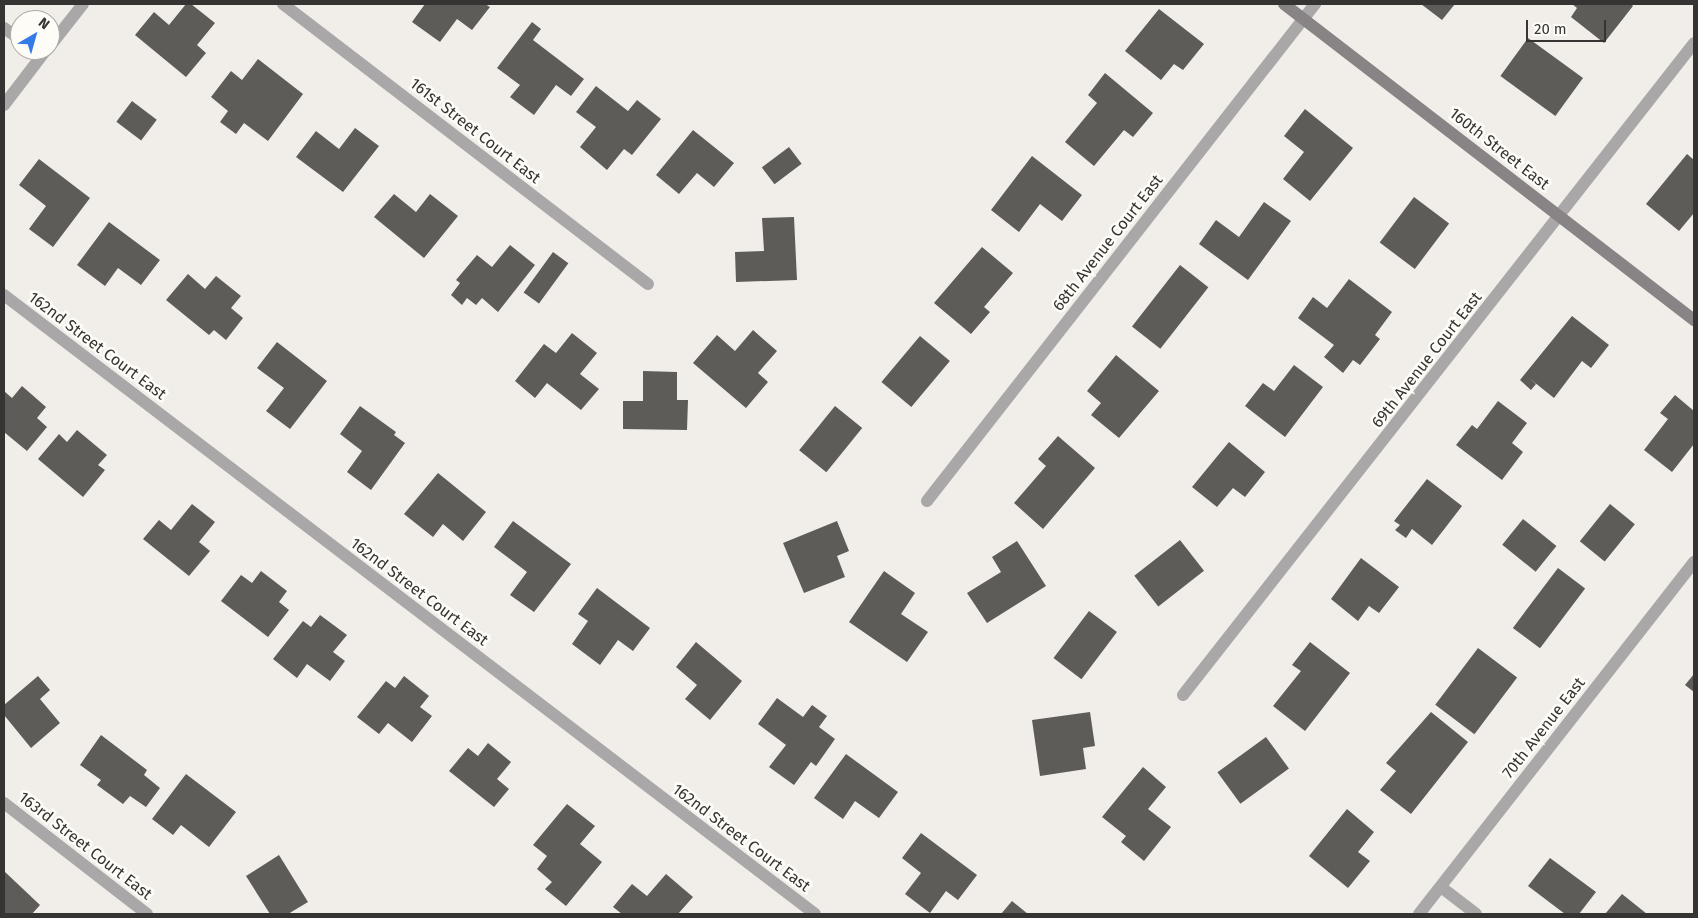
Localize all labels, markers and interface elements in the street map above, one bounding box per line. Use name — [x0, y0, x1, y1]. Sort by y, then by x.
north arrow — [10, 10, 60, 60]
scale bar — [1528, 10, 1608, 42]
text: N — [35, 14, 53, 33]
text: 20 m — [1534, 20, 1567, 38]
street label: 161st Street Court East — [406, 74, 544, 188]
street label: 160th Street East — [1445, 104, 1553, 194]
street label: 68th Avenue Court East — [1049, 171, 1167, 315]
street label: 162nd Street Court East — [24, 288, 170, 404]
street label: 69th Avenue Court East — [1368, 288, 1486, 432]
street label: 162nd Street Court East — [346, 534, 492, 650]
street label: 70th Avenue East — [1499, 674, 1589, 782]
street label: 162nd Street Court East — [668, 780, 814, 896]
street label: 163rd Street Court East — [14, 788, 156, 904]

